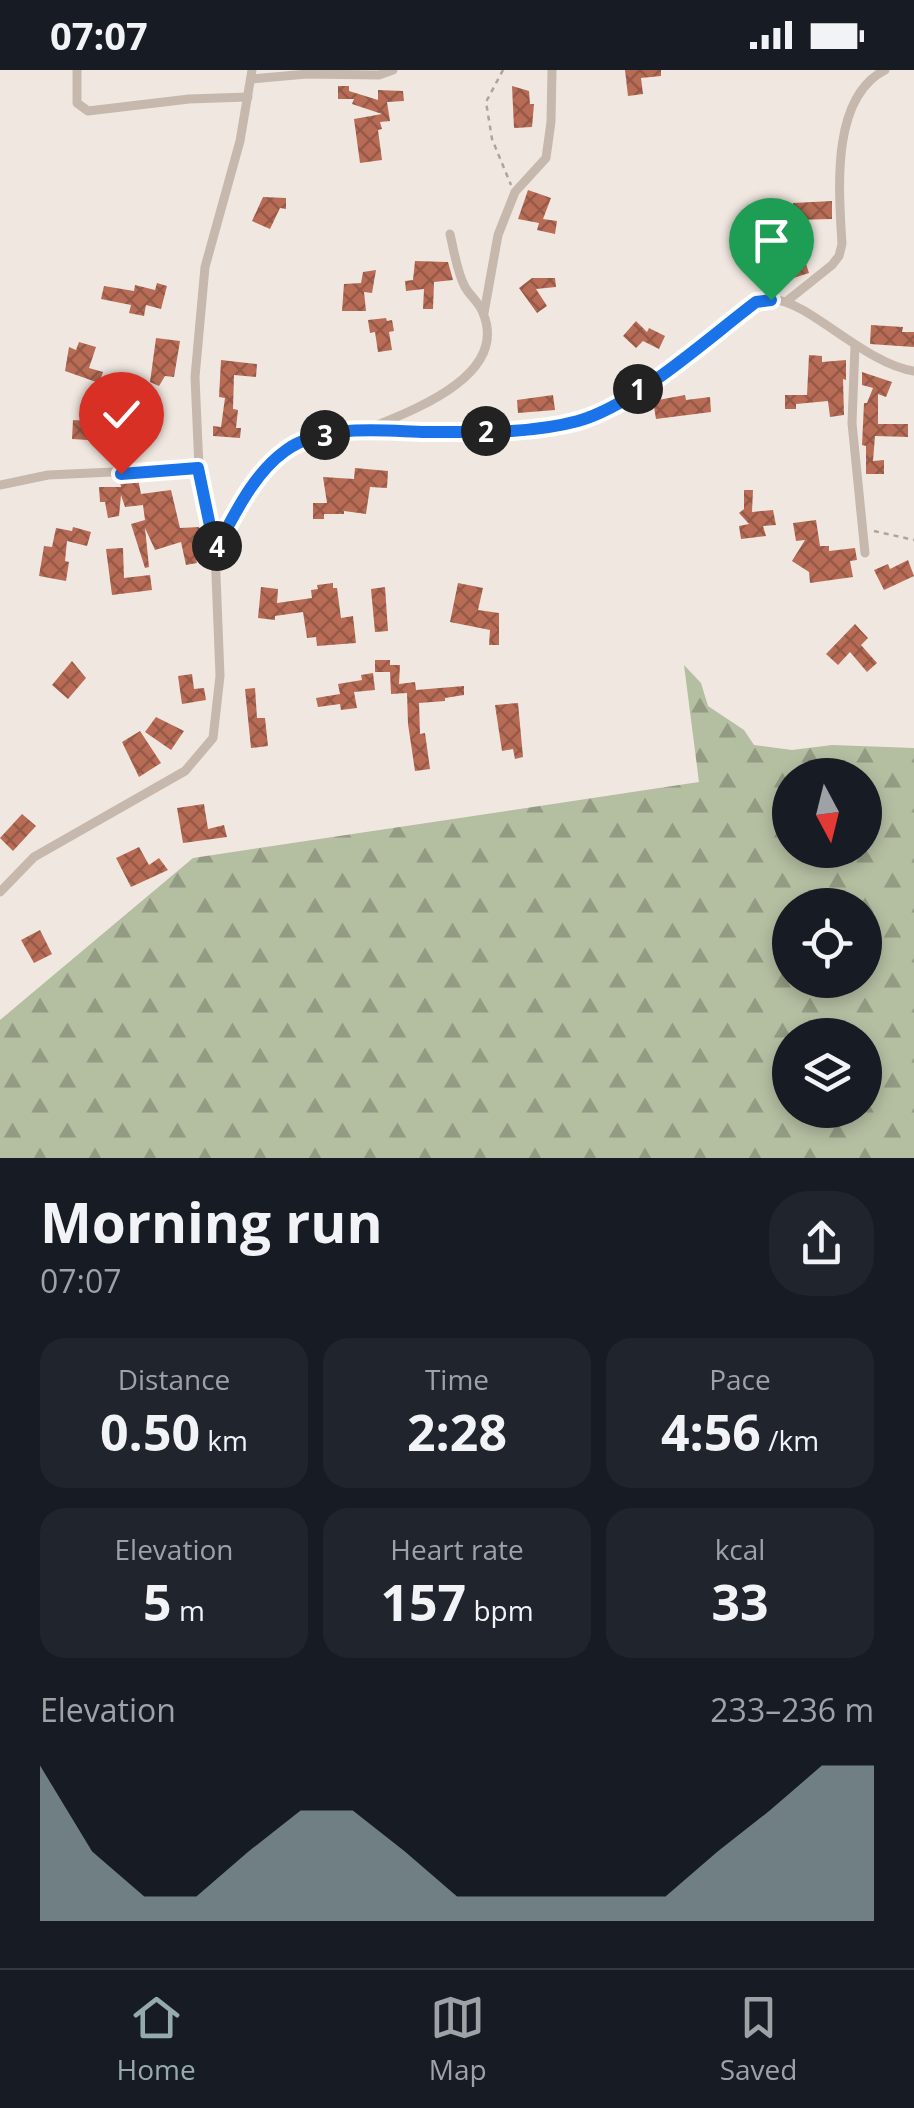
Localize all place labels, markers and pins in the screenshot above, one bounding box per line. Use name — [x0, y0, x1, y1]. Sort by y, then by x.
pin — [729, 198, 814, 301]
pin: 1 — [613, 364, 663, 414]
pin — [79, 372, 164, 475]
pin: 2 — [461, 406, 511, 456]
pin: 3 — [300, 410, 350, 460]
pin: 4 — [192, 521, 242, 571]

